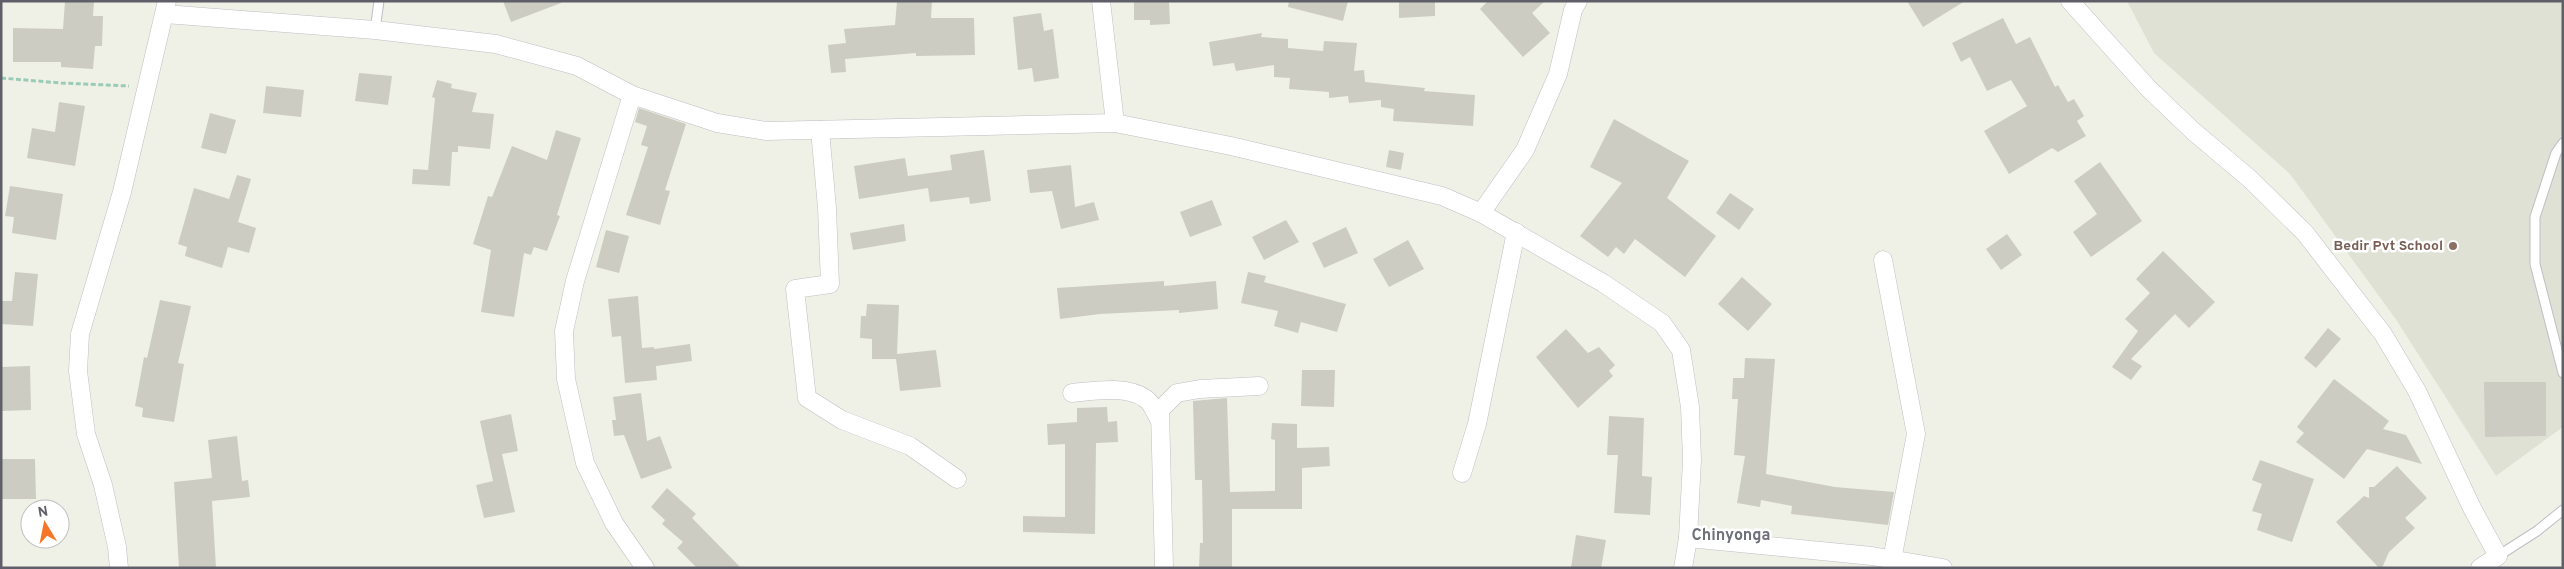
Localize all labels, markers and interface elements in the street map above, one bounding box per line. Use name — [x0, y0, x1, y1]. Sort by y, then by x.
place label: Bedir Pvt School — [2333, 238, 2443, 255]
marker: Bedir Pvt School — [2447, 240, 2459, 252]
north arrow — [20, 499, 70, 549]
text: N — [37, 503, 49, 522]
district label: Chinyonga — [1691, 526, 1771, 546]

